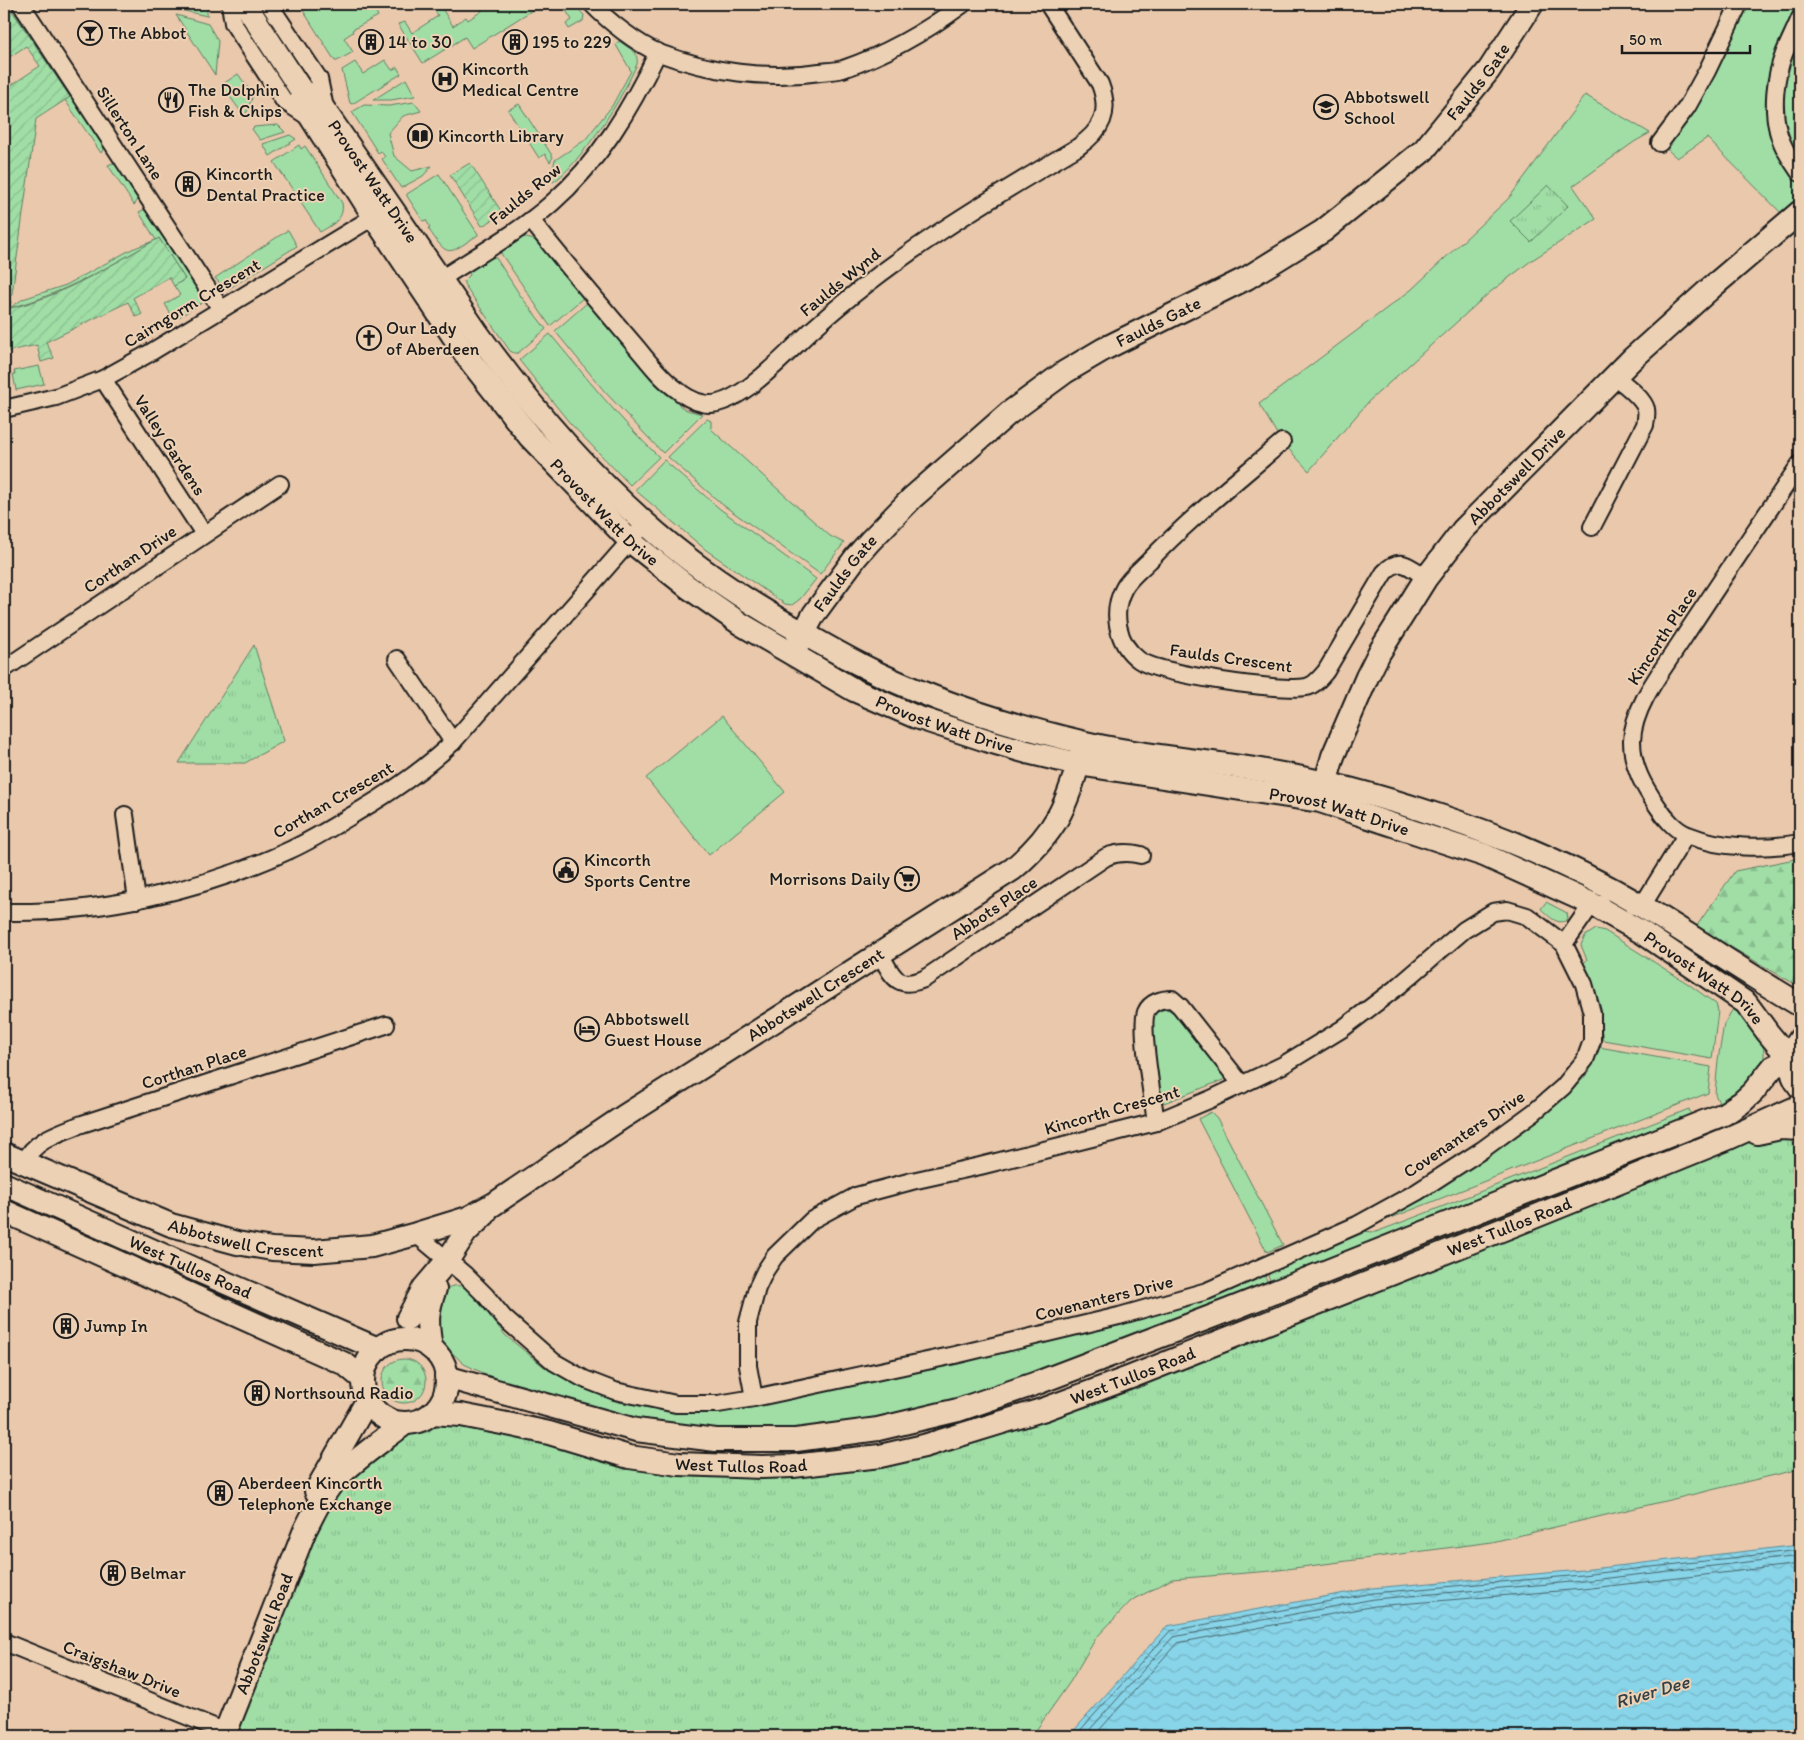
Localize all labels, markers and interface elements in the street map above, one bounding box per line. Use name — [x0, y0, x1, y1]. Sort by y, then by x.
bar icon: The Abbot — [77, 20, 103, 46]
place label: The Abbot — [108, 22, 187, 44]
scale bar — [1622, 22, 1749, 54]
building icon: 14 to 30 — [358, 29, 384, 55]
building icon: 195 to 229 — [502, 29, 528, 55]
place label: 14 to 30 — [388, 31, 452, 53]
place label: 195 to 229 — [532, 31, 612, 53]
text: 50 m — [1629, 31, 1662, 49]
street label: Faulds Gate — [1441, 39, 1515, 125]
place label: Kincorth Medical Centre — [462, 58, 579, 101]
hospital icon: Kincorth Medical Centre — [432, 66, 458, 92]
place label: The Dolphin Fish & Chips — [188, 79, 282, 122]
street label: Sillerton Lane — [92, 82, 168, 184]
place label: Abbotswell School — [1344, 86, 1429, 129]
restaurant icon: The Dolphin Fish & Chips — [158, 87, 184, 113]
school or university icon: Abbotswell School — [1313, 94, 1339, 120]
street label: Provost Watt Drive — [323, 115, 423, 247]
library icon: Kincorth Library — [407, 123, 433, 149]
place label: Kincorth Library — [438, 125, 564, 147]
street label: Faulds Row — [484, 158, 566, 230]
place label: Kincorth Dental Practice — [206, 163, 325, 206]
building icon: Kincorth Dental Practice — [175, 171, 201, 197]
street label: Faulds Wynd — [795, 243, 885, 321]
street label: Cairngorm Crescent — [120, 253, 264, 352]
street label: Faulds Gate — [1112, 292, 1204, 352]
place label: Our Lady of Aberdeen — [386, 317, 480, 360]
church icon: Our Lady of Aberdeen — [356, 325, 382, 351]
street label: Valley Gardens — [129, 390, 211, 500]
street label: Abbotswell Drive — [1463, 422, 1570, 530]
street label: Provost Watt Drive — [545, 454, 664, 571]
street label: Corthan Drive — [79, 520, 181, 598]
street label: Faulds Gate — [808, 530, 882, 616]
street label: Kincorth Place — [1622, 583, 1702, 689]
street label: Faulds Crescent — [1168, 638, 1294, 678]
street label: Provost Watt Drive — [872, 690, 1016, 759]
street label: Corthan Crescent — [269, 756, 398, 843]
street label: Provost Watt Drive — [1267, 782, 1412, 841]
place label: Kincorth Sports Centre — [584, 849, 691, 892]
public building icon: Kincorth Sports Centre — [553, 857, 579, 883]
supermarket icon: Morrisons Daily — [894, 866, 920, 892]
place label: Morrisons Daily — [769, 868, 891, 890]
street label: Abbots Place — [947, 871, 1041, 945]
street label: Provost Watt Drive — [1640, 926, 1769, 1029]
street label: Abbotswell Crescent — [743, 943, 888, 1046]
place label: Abbotswell Guest House — [604, 1008, 702, 1051]
hotel icon: Abbotswell Guest House — [574, 1016, 600, 1042]
street label: Corthan Place — [139, 1040, 249, 1094]
street label: Kincorth Crescent — [1042, 1080, 1182, 1140]
street label: Covenanters Drive — [1399, 1085, 1529, 1183]
street label: West Tullos Road — [1444, 1192, 1575, 1261]
street label: Abbotswell Crescent — [166, 1214, 325, 1262]
street label: West Tullos Road — [125, 1230, 255, 1304]
street label: Covenanters Drive — [1033, 1270, 1175, 1326]
building icon: Jump In — [53, 1313, 79, 1339]
place label: Jump In — [84, 1315, 148, 1337]
street label: West Tullos Road — [1067, 1342, 1199, 1410]
building icon: Northsound Radio — [244, 1380, 270, 1406]
place label: Northsound Radio — [274, 1382, 413, 1404]
street label: West Tullos Road — [675, 1453, 808, 1478]
place label: Aberdeen Kincorth Telephone Exchange — [238, 1472, 392, 1515]
building icon: Aberdeen Kincorth Telephone Exchange — [207, 1480, 233, 1506]
building icon: Belmar — [100, 1560, 126, 1586]
place label: Belmar — [130, 1562, 187, 1584]
street label: Abbotswell Road — [231, 1569, 298, 1697]
street label: Craigshaw Drive — [60, 1635, 184, 1703]
water label: River Dee — [1613, 1670, 1693, 1713]

